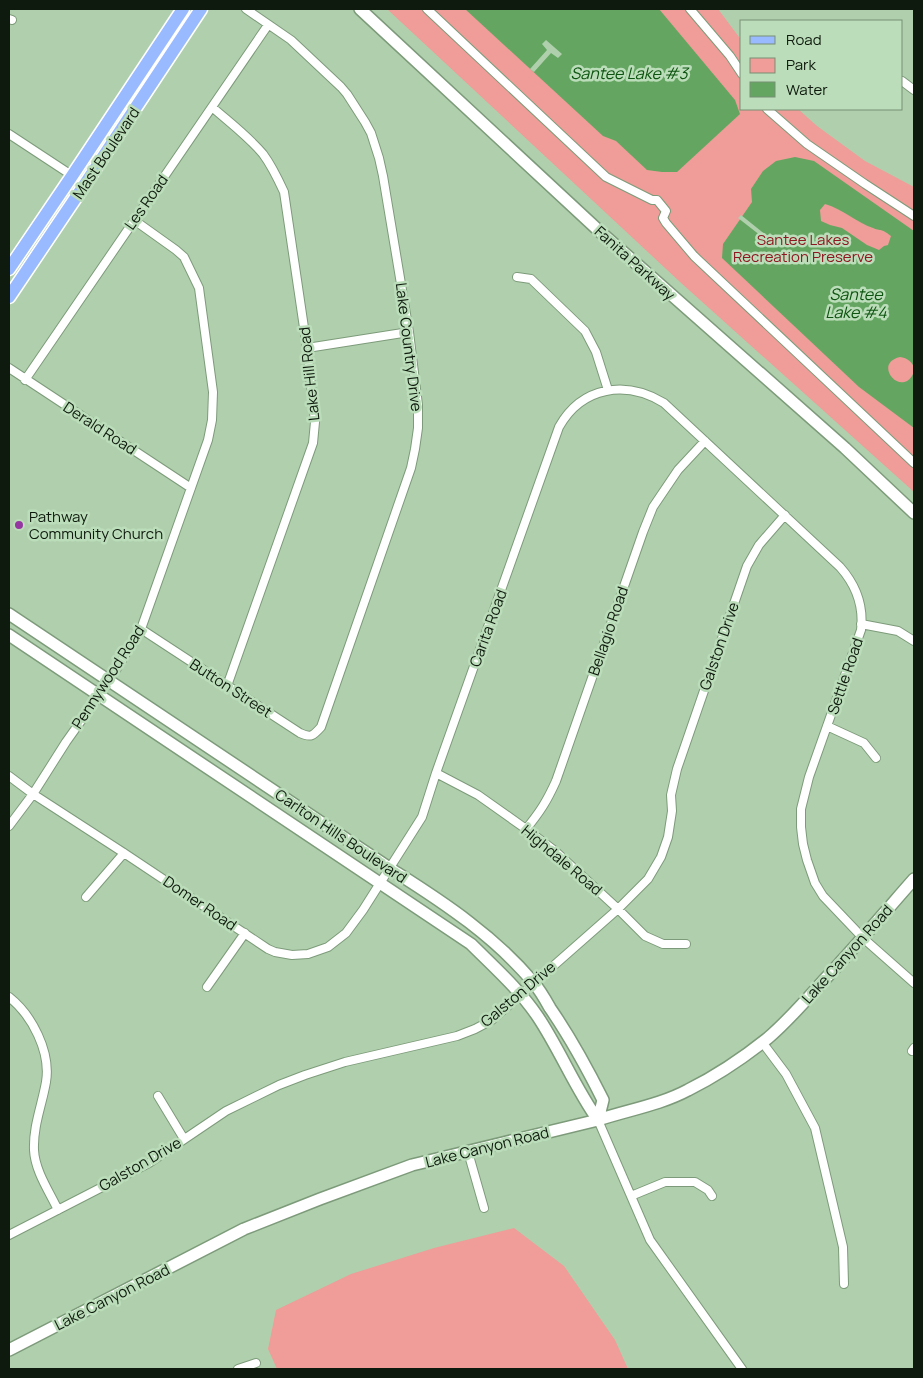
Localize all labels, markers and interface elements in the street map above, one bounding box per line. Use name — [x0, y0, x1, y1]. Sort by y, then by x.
legend — [740, 20, 903, 110]
text: Road — [786, 29, 822, 50]
text: Park — [786, 54, 816, 75]
water label: Santee Lake #3 — [570, 62, 690, 84]
text: Water — [786, 79, 828, 100]
street label: Mast Boulevard — [68, 103, 144, 203]
street label: Les Road — [119, 170, 173, 234]
street label: Fanita Parkway — [590, 221, 680, 305]
park label: Santee Lakes Recreation Preserve — [733, 229, 873, 267]
street label: Lake Country Drive — [391, 281, 427, 413]
water label: Santee Lake #4 — [825, 283, 887, 323]
street label: Lake Hill Road — [294, 326, 324, 422]
street label: Derald Road — [59, 397, 141, 459]
place label: Pathway Community Church — [29, 506, 163, 544]
marker: Pathway Community Church — [13, 519, 25, 531]
street label: Bellagio Road — [583, 584, 633, 678]
street label: Carita Road — [464, 586, 512, 670]
street label: Galston Drive — [694, 599, 744, 693]
street label: Pennywood Road — [67, 621, 149, 733]
street label: Settle Road — [822, 635, 868, 717]
street label: Button Street — [186, 654, 276, 722]
street label: Carlton Hills Boulevard — [271, 784, 411, 888]
street label: Highdale Road — [517, 820, 607, 900]
street label: Domer Road — [159, 871, 241, 935]
street label: Lake Canyon Road — [797, 900, 897, 1008]
street label: Galston Drive — [476, 956, 560, 1032]
street label: Lake Canyon Road — [423, 1121, 551, 1173]
street label: Galston Drive — [95, 1132, 185, 1196]
street label: Lake Canyon Road — [51, 1259, 173, 1335]

